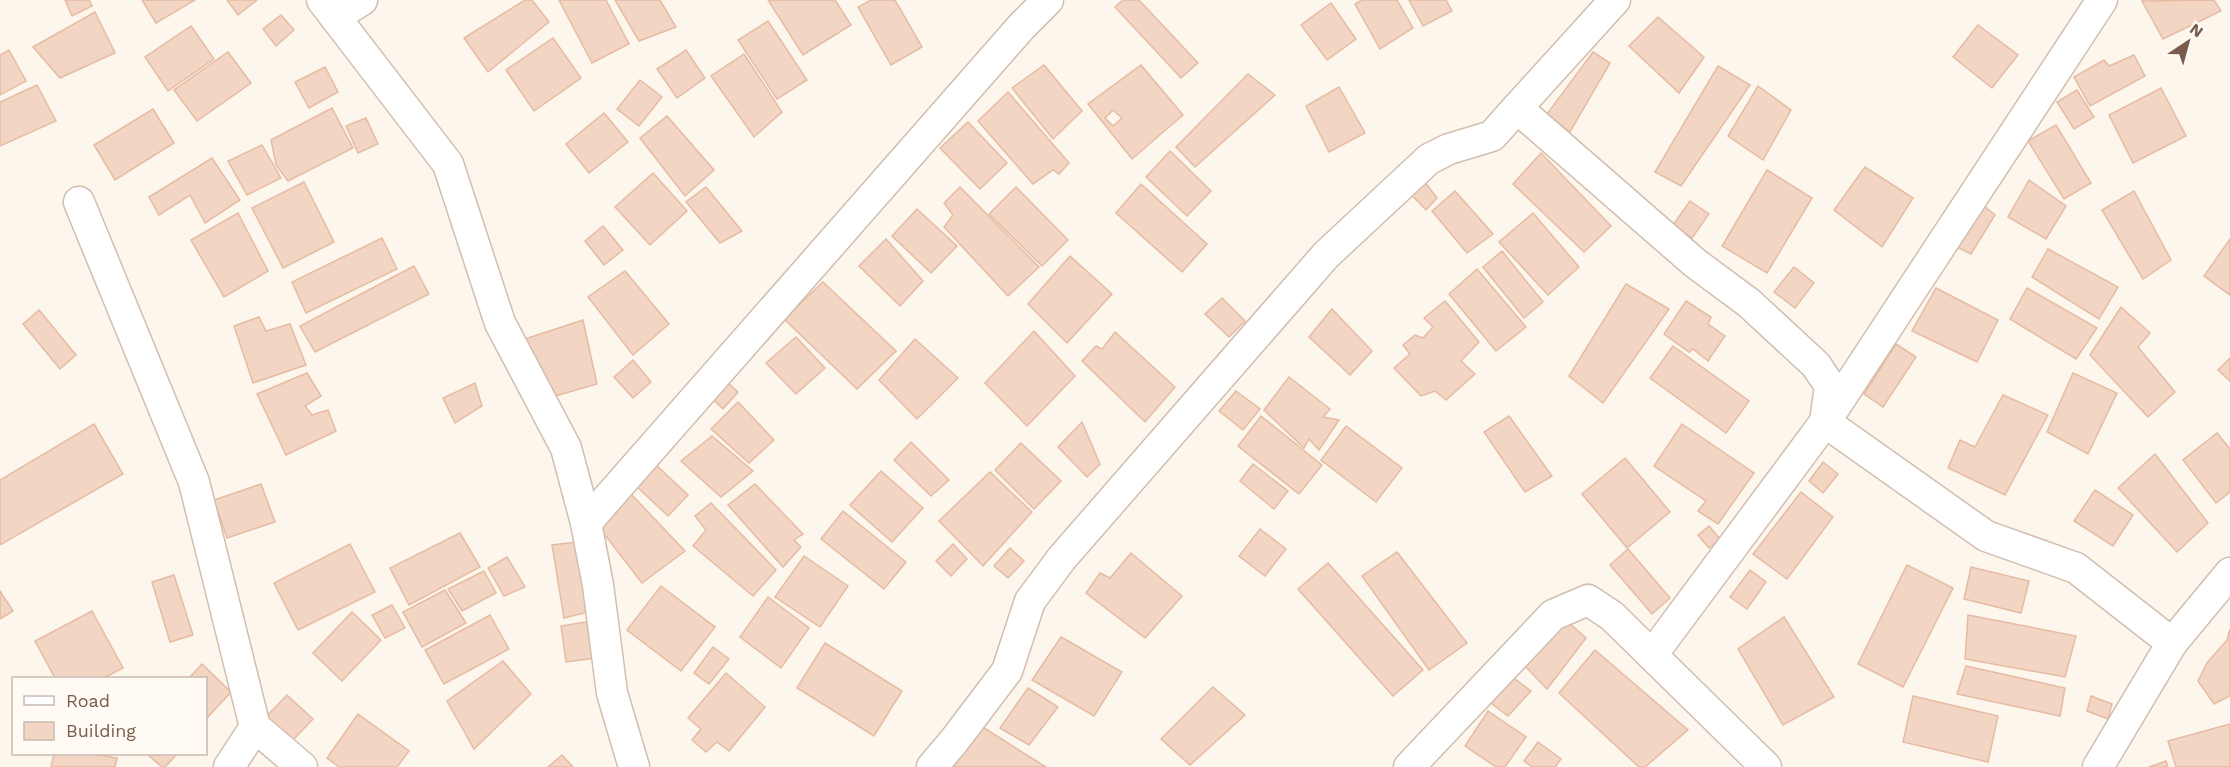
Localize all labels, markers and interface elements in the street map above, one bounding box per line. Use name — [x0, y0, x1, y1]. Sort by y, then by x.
north arrow — [2158, 12, 2218, 72]
text: N — [2186, 19, 2207, 41]
legend — [12, 677, 207, 755]
text: Road — [66, 690, 110, 711]
text: Building — [66, 720, 136, 741]

